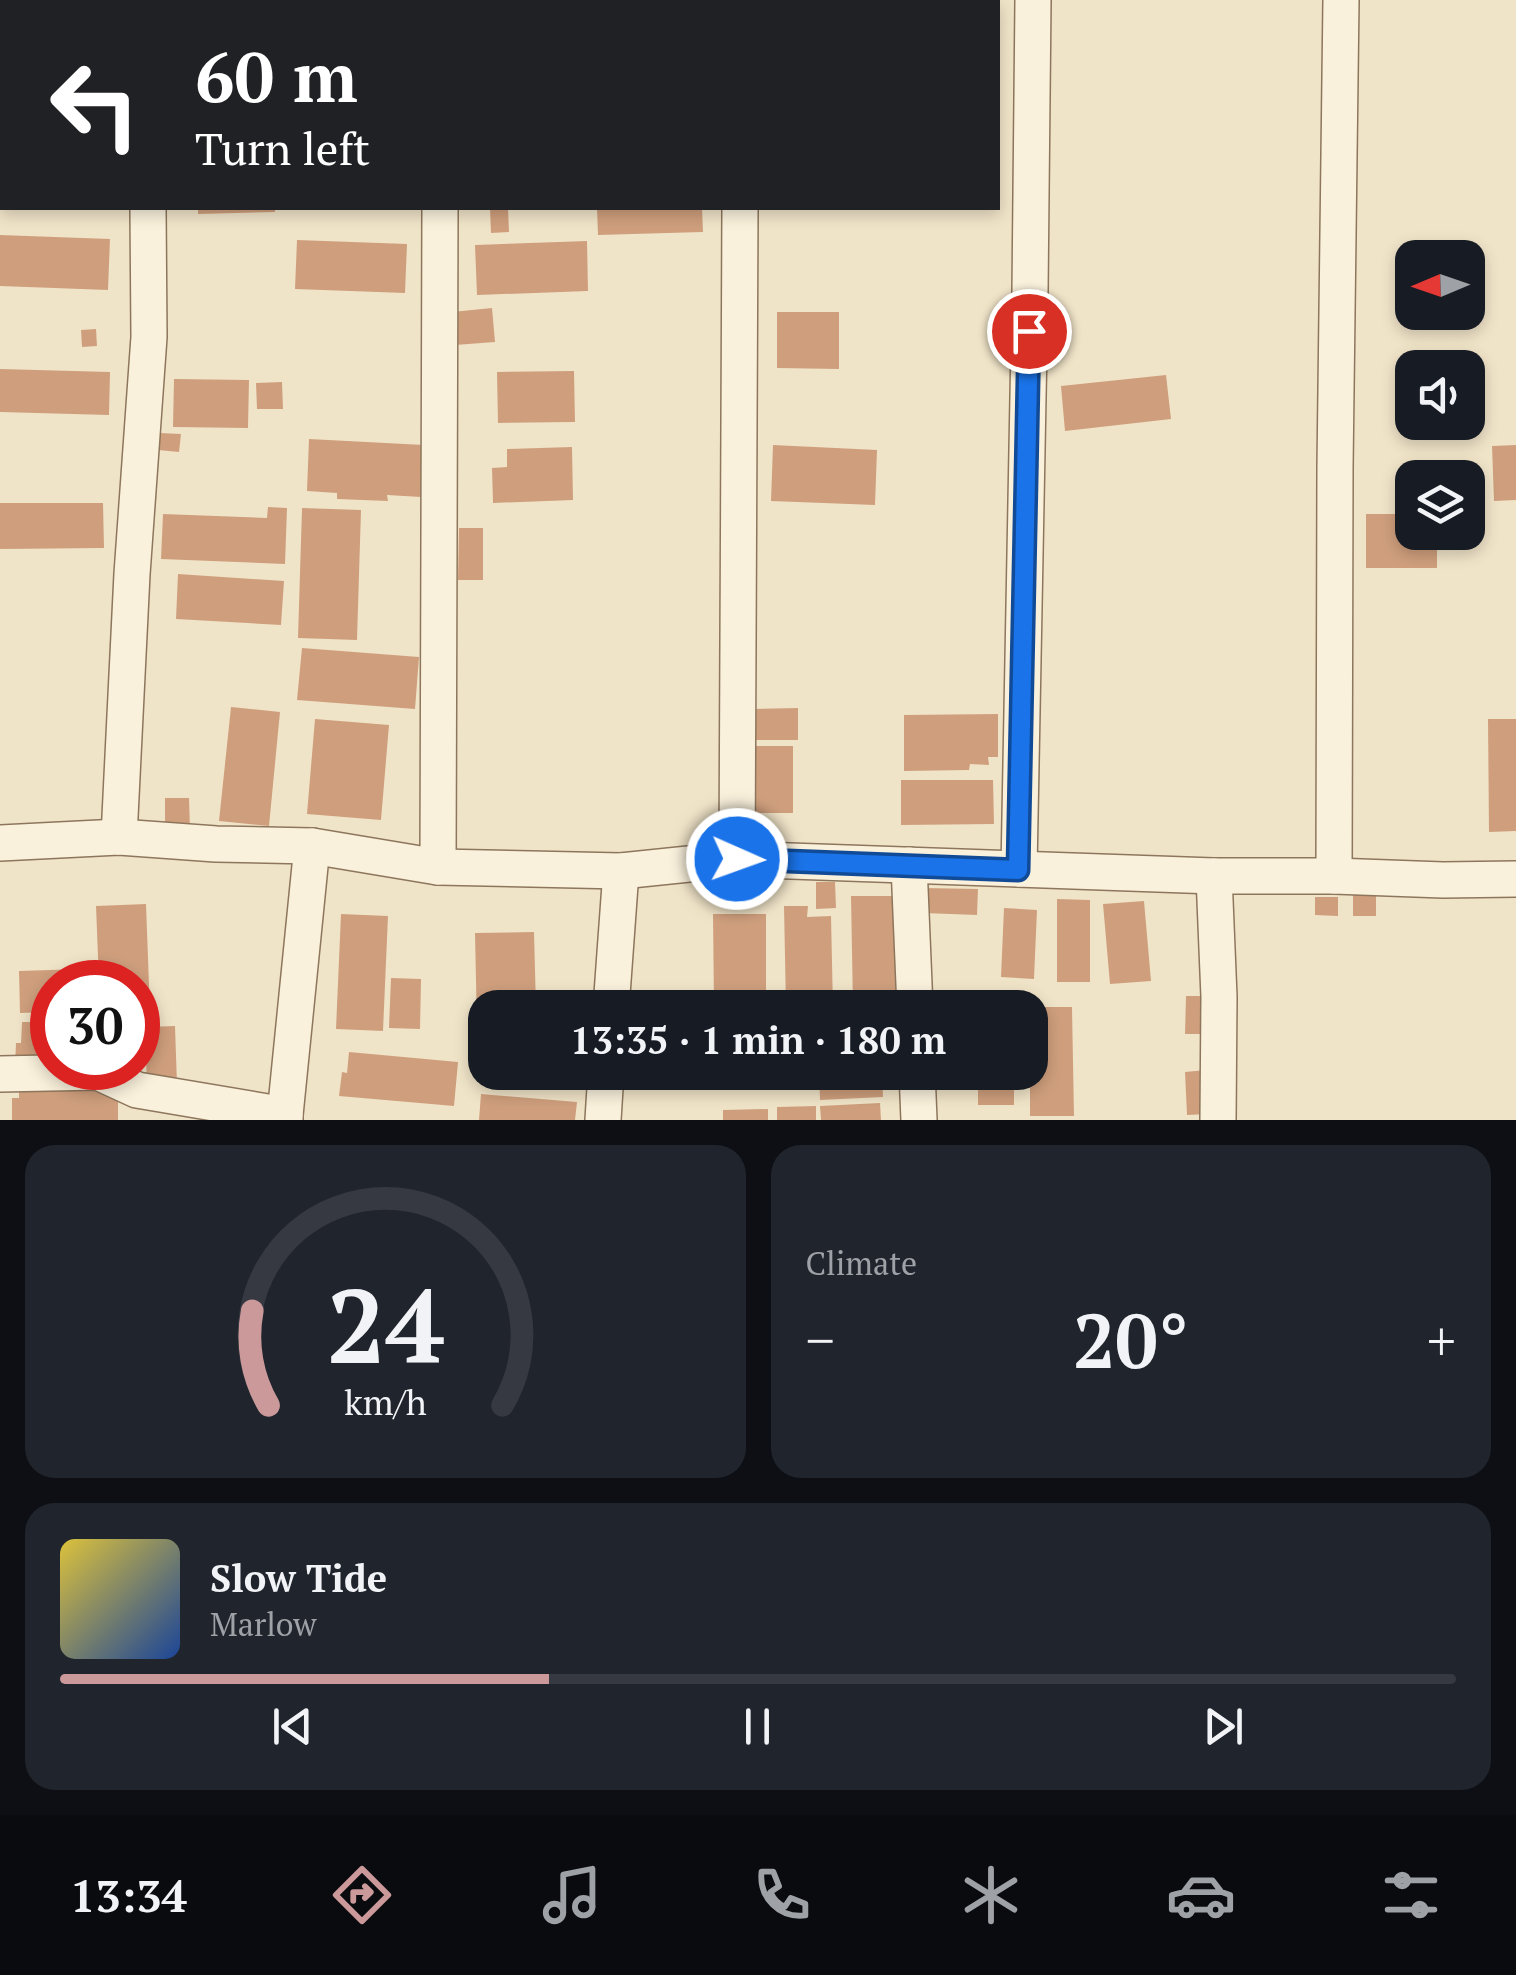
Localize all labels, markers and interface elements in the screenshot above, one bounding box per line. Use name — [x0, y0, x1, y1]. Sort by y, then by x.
text: 60 m — [195, 29, 358, 122]
icon: left — [30, 40, 160, 170]
text: Turn left — [195, 118, 370, 178]
north arrow — [1395, 240, 1485, 330]
map controls — [1395, 240, 1485, 550]
pin — [987, 289, 1072, 374]
icon: arrive — [1002, 304, 1057, 359]
button: sound — [1395, 350, 1485, 440]
button: layers — [1395, 460, 1485, 550]
position arrow — [685, 807, 789, 911]
speed limit sign: 30 — [30, 960, 160, 1090]
text: 13:35 · 1 min · 180 m — [570, 1015, 946, 1065]
text: Climate — [806, 1242, 917, 1284]
text: 24 — [326, 1255, 444, 1393]
text: 20° — [1073, 1290, 1189, 1389]
text: − — [806, 1303, 835, 1376]
text: + — [1427, 1303, 1456, 1376]
text: km/h — [344, 1378, 427, 1425]
text: Slow Tide — [210, 1553, 387, 1603]
text: Marlow — [210, 1603, 316, 1645]
icon: previous — [265, 1699, 320, 1754]
icon: pause — [730, 1699, 785, 1754]
icon: next — [1196, 1699, 1251, 1754]
icon: directions — [327, 1860, 397, 1930]
icon: music — [537, 1860, 607, 1930]
icon: phone — [747, 1860, 817, 1930]
icon: climate — [956, 1860, 1026, 1930]
icon: car — [1166, 1860, 1236, 1930]
icon: filters — [1376, 1860, 1446, 1930]
text: 13:34 — [70, 1865, 187, 1925]

